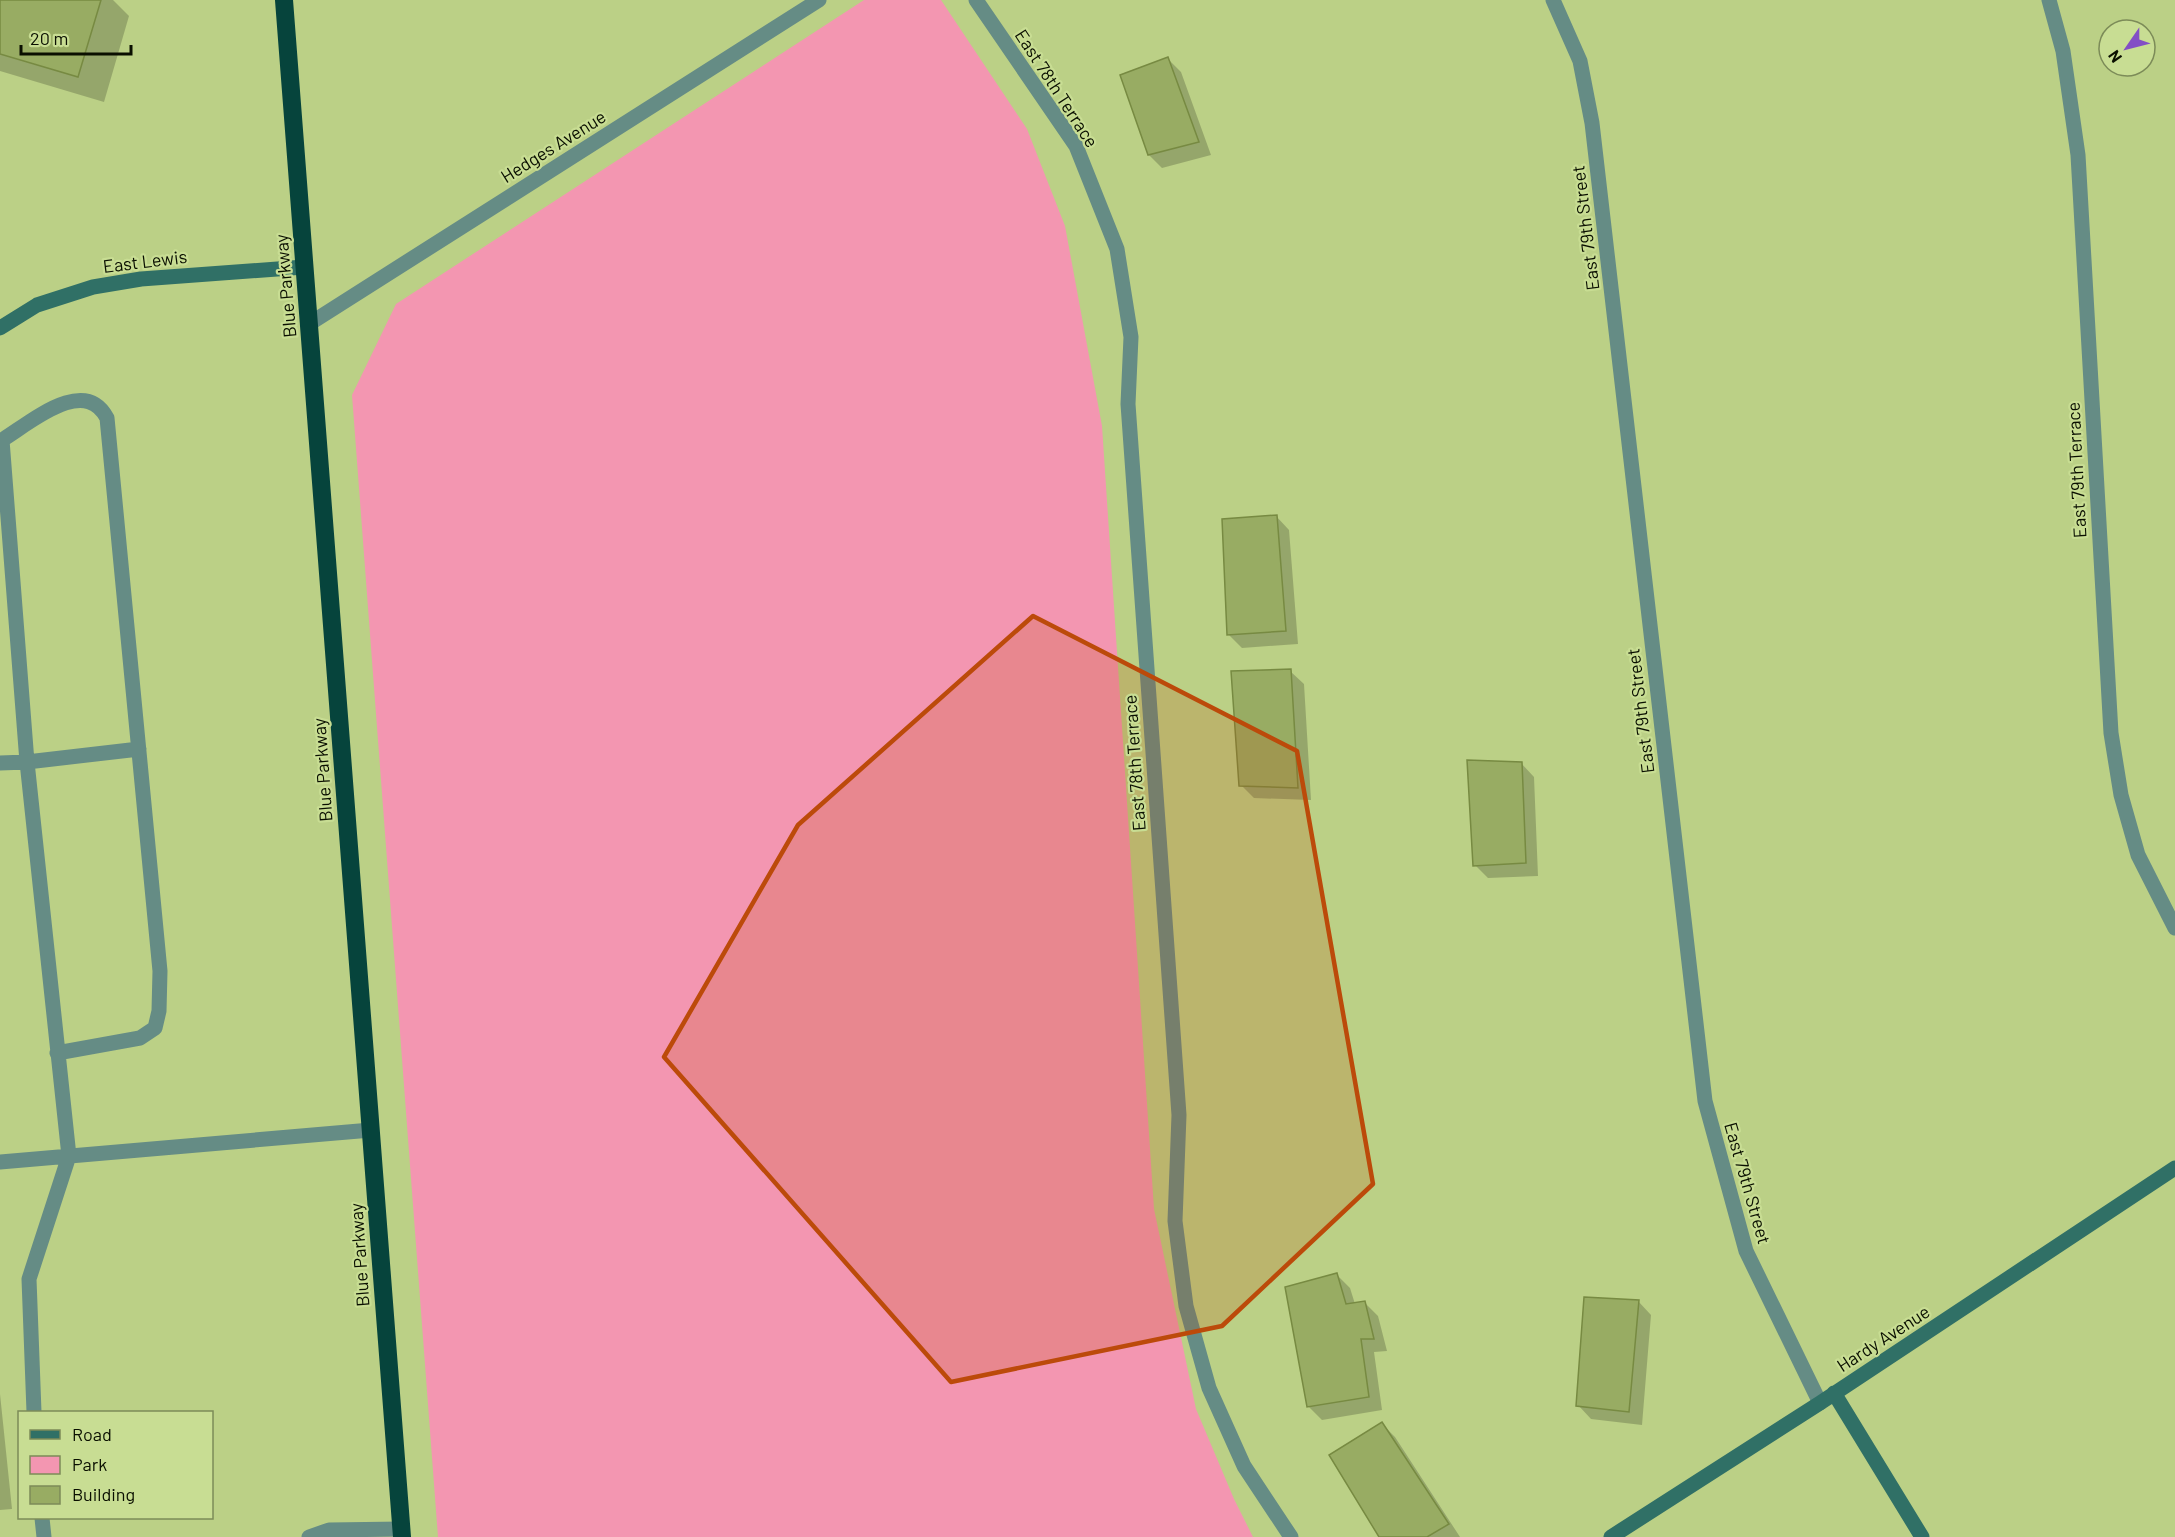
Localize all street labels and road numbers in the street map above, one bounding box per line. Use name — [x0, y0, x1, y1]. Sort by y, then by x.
street label: East 78th Terrace — [1011, 25, 1103, 151]
street label: Hedges Avenue — [496, 105, 610, 187]
street label: East 79th Street — [1566, 164, 1604, 292]
street label: Blue Parkway — [270, 233, 300, 339]
street label: East Lewis — [102, 245, 188, 277]
street label: East 79th Terrace — [2061, 401, 2091, 539]
street label: East 79th Street — [1621, 647, 1659, 775]
street label: East 78th Terrace — [1118, 694, 1150, 832]
street label: Blue Parkway — [307, 717, 337, 823]
street label: East 79th Street — [1720, 1120, 1776, 1246]
street label: Blue Parkway — [344, 1202, 374, 1308]
street label: Hardy Avenue — [1832, 1300, 1934, 1376]

